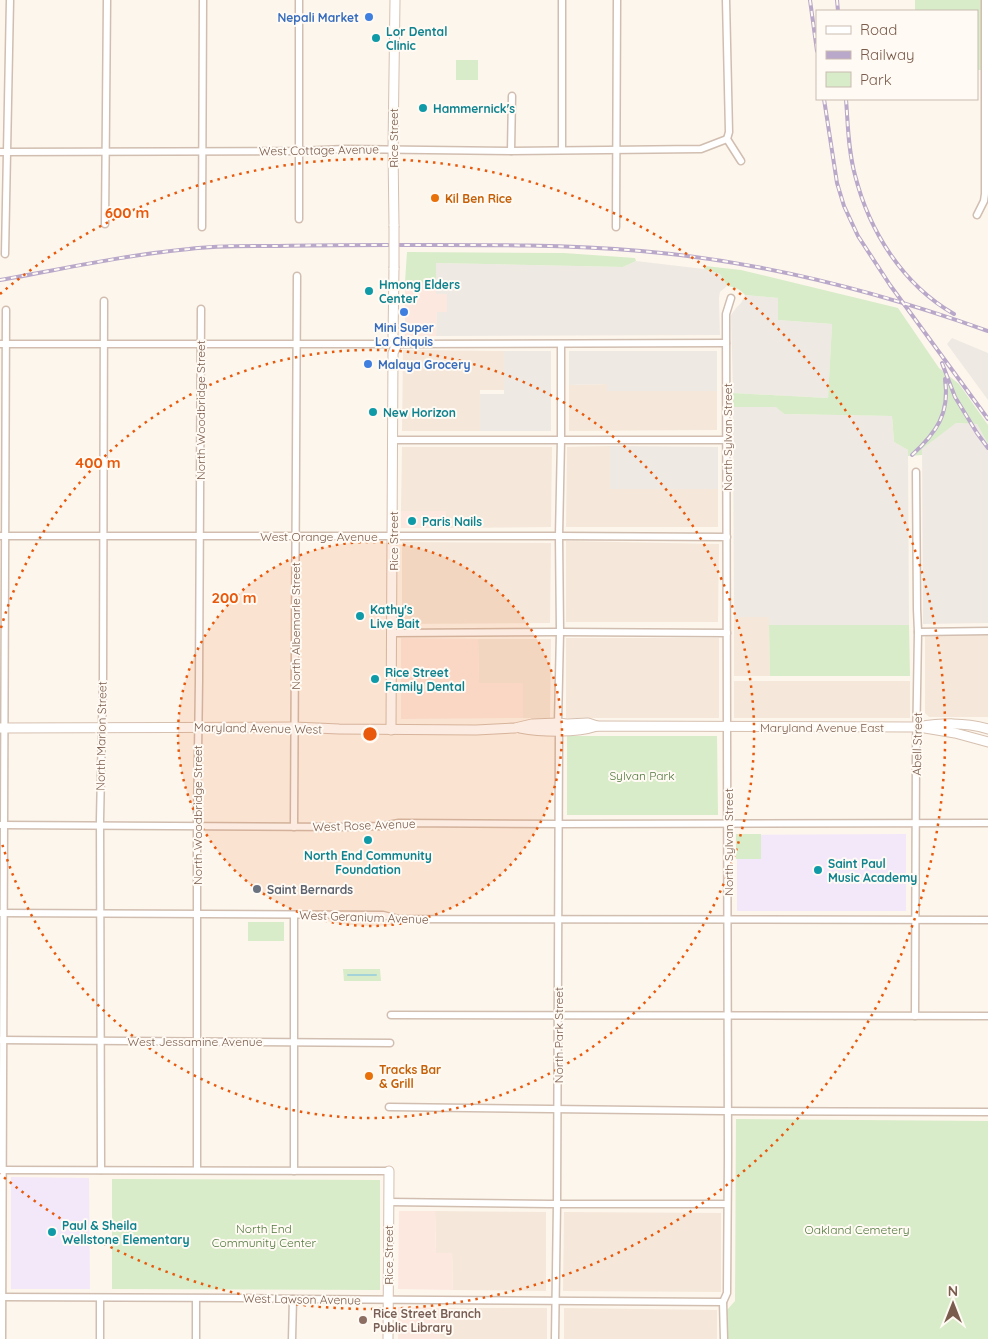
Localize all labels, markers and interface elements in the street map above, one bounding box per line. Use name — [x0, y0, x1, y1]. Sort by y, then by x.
place label: Nepali Market — [277, 10, 359, 25]
legend — [816, 10, 978, 100]
marker: Nepali Market — [363, 11, 375, 23]
text: Road — [860, 20, 897, 39]
place label: Lor Dental Clinic — [386, 24, 447, 53]
marker: Lor Dental Clinic — [370, 32, 382, 44]
text: Railway — [860, 45, 915, 64]
text: Park — [860, 70, 892, 89]
place label: Hammernick's — [433, 101, 515, 116]
marker: Hammernick's — [417, 102, 429, 114]
street label: Rice Street — [386, 108, 401, 168]
street label: West Cottage Avenue — [259, 141, 379, 159]
place label: Kil Ben Rice — [445, 191, 512, 206]
marker: Kil Ben Rice — [429, 192, 441, 204]
text: 600 m — [105, 203, 149, 222]
place label: Hmong Elders Center — [379, 277, 460, 306]
marker: Hmong Elders Center — [363, 285, 375, 297]
marker: Mini Super La Chiquis — [398, 306, 410, 318]
place label: Mini Super La Chiquis — [374, 320, 434, 349]
street label: North Woodbridge Street — [193, 340, 208, 480]
place label: Malaya Grocery — [378, 357, 470, 372]
marker: Malaya Grocery — [362, 358, 374, 370]
street label: North Sylvan Street — [720, 383, 735, 491]
place label: New Horizon — [383, 405, 456, 420]
marker: New Horizon — [367, 406, 379, 418]
text: 400 m — [75, 453, 121, 472]
street label: Rice Street — [386, 511, 401, 571]
place label: Paris Nails — [422, 514, 482, 529]
marker: Paris Nails — [406, 515, 418, 527]
street label: West Orange Avenue — [260, 529, 378, 544]
street label: North Albemarle Street — [288, 562, 303, 690]
text: 200 m — [212, 588, 257, 607]
place label: Kathy's Live Bait — [370, 602, 420, 631]
marker: Kathy's Live Bait — [354, 610, 366, 622]
place label: Rice Street Family Dental — [385, 665, 465, 694]
marker: Rice Street Family Dental — [369, 673, 381, 685]
street label: North Marion Street — [93, 681, 109, 791]
street label: Abell Street — [909, 712, 925, 776]
street label: Maryland Avenue West — [194, 719, 322, 737]
street label: Maryland Avenue East — [760, 720, 884, 735]
centre of rings — [361, 725, 379, 743]
street label: North Woodbridge Street — [190, 745, 205, 885]
park label: Sylvan Park — [609, 768, 675, 783]
street label: North Sylvan Street — [721, 788, 736, 896]
street label: West Rose Avenue — [312, 816, 416, 834]
marker: North End Community Foundation — [362, 834, 374, 846]
place label: North End Community Foundation — [304, 848, 432, 877]
place label: Saint Paul Music Academy — [828, 856, 917, 885]
marker: Saint Paul Music Academy — [812, 864, 824, 876]
place label: Saint Bernards — [267, 882, 353, 897]
marker: Saint Bernards — [251, 883, 263, 895]
street label: West Geranium Avenue — [299, 907, 429, 927]
street label: North Park Street — [551, 987, 566, 1083]
street label: West Jessamine Avenue — [128, 1034, 263, 1049]
place label: Tracks Bar & Grill — [379, 1062, 441, 1091]
marker: Tracks Bar & Grill — [363, 1070, 375, 1082]
place label: Paul & Sheila Wellstone Elementary — [62, 1218, 189, 1247]
park label: North End Community Center — [212, 1221, 317, 1250]
park label: Oakland Cemetery — [805, 1222, 909, 1237]
street label: Rice Street — [381, 1225, 396, 1285]
marker: Paul & Sheila Wellstone Elementary — [46, 1226, 58, 1238]
north arrow — [928, 1279, 978, 1329]
text: N — [948, 1282, 958, 1300]
street label: West Lawson Avenue — [243, 1290, 361, 1308]
place label: Rice Street Branch Public Library — [373, 1306, 481, 1335]
marker: Rice Street Branch Public Library — [357, 1314, 369, 1326]

